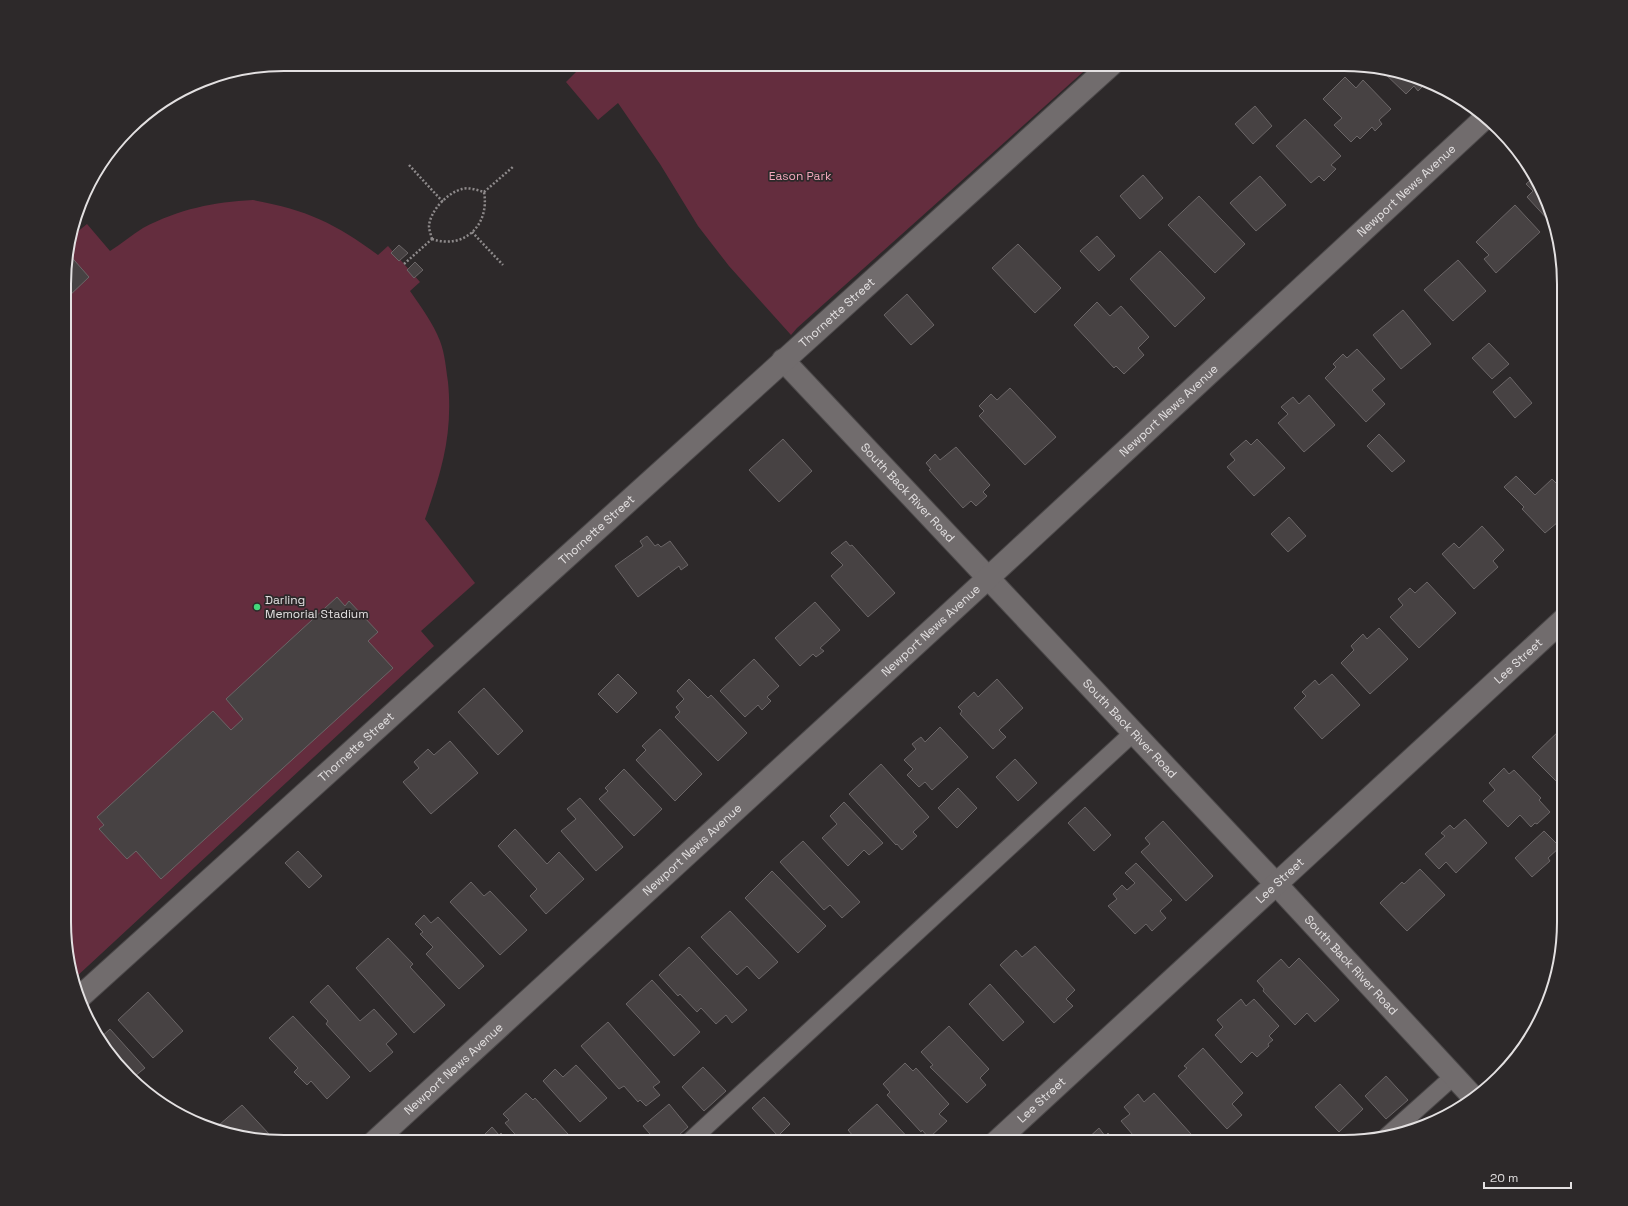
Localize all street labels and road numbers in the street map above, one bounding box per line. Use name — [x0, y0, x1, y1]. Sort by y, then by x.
street label: Newport News Avenue — [1354, 141, 1459, 240]
street label: Thornette Street — [796, 274, 878, 351]
street label: Newport News Avenue — [1116, 361, 1222, 460]
street label: South Back River Road — [857, 440, 958, 546]
street label: Thornette Street — [555, 491, 638, 568]
street label: Newport News Avenue — [878, 581, 984, 680]
street label: Lee Street — [1491, 635, 1546, 687]
street label: South Back River Road — [1079, 676, 1180, 782]
street label: Thornette Street — [315, 709, 398, 786]
street label: Newport News Avenue — [639, 800, 745, 899]
street label: Lee Street — [1252, 854, 1308, 907]
street label: South Back River Road — [1301, 912, 1401, 1018]
street label: Newport News Avenue — [401, 1019, 507, 1119]
street label: Lee Street — [1014, 1074, 1069, 1126]

